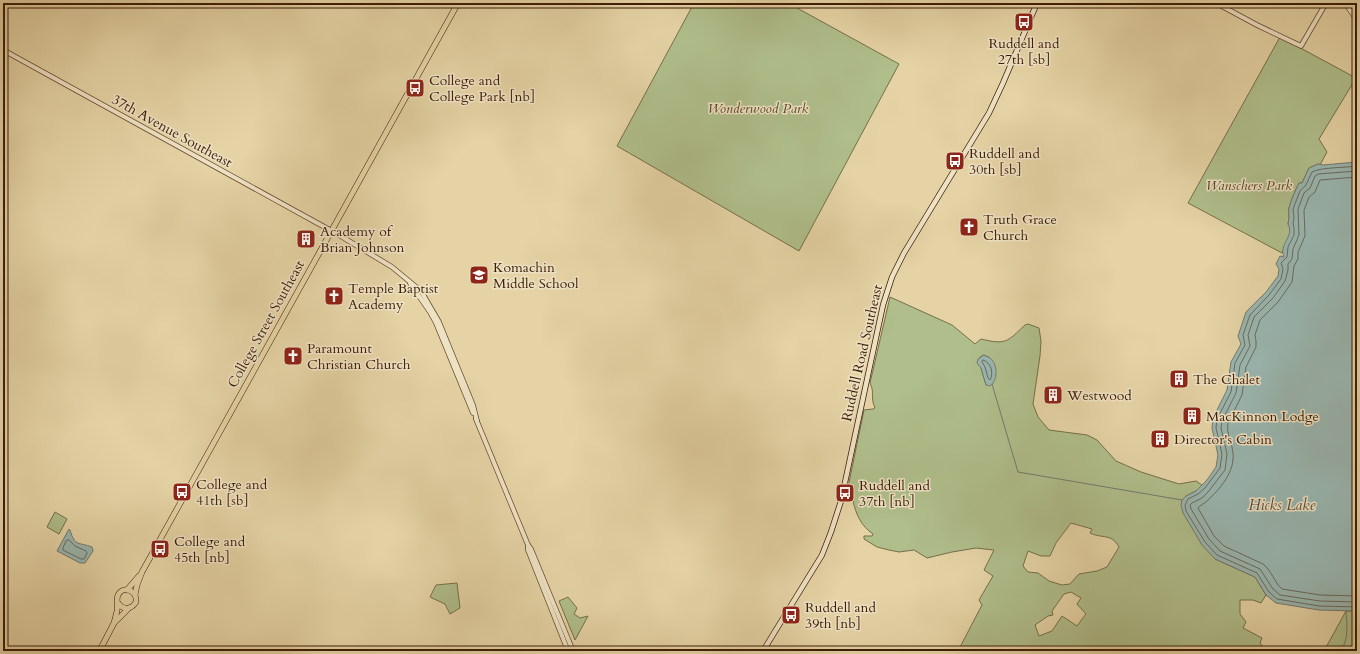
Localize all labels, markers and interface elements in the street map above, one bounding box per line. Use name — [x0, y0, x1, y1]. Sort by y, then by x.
bus stop icon: Ruddell and 27th [sb] — [1013, 11, 1035, 33]
place label: Ruddell and 27th [sb] — [989, 34, 1060, 69]
place label: College and College Park [nb] — [429, 71, 535, 106]
bus stop icon: College and College Park [nb] — [404, 77, 426, 99]
street label: 37th Avenue Southeast — [108, 90, 236, 172]
park label: Wonderwood Park — [707, 99, 809, 118]
place label: Ruddell and 30th [sb] — [969, 144, 1041, 179]
bus stop icon: Ruddell and 30th [sb] — [944, 150, 966, 172]
park label: Wanschers Park — [1206, 176, 1292, 195]
place label: Truth Grace Church — [983, 210, 1057, 245]
church icon: Truth Grace Church — [958, 216, 980, 238]
place label: Academy of Brian Johnson — [320, 222, 405, 257]
building icon: Academy of Brian Johnson — [295, 228, 317, 250]
street label: College Street Southeast — [223, 256, 309, 391]
place label: Komachin Middle School — [493, 258, 579, 293]
school or university icon: Komachin Middle School — [468, 264, 490, 286]
place label: Temple Baptist Academy — [348, 279, 439, 314]
street label: Ruddell Road Southeast — [837, 282, 887, 423]
church icon: Temple Baptist Academy — [323, 285, 345, 307]
place label: Paramount Christian Church — [307, 339, 411, 374]
church icon: Paramount Christian Church — [282, 345, 304, 367]
building icon: The Chalet — [1168, 368, 1190, 390]
place label: The Chalet — [1193, 370, 1260, 389]
building icon: Westwood — [1042, 384, 1064, 406]
place label: Westwood — [1066, 386, 1132, 405]
building icon: MacKinnon Lodge — [1181, 405, 1203, 427]
place label: MacKinnon Lodge — [1206, 407, 1319, 426]
building icon: Director's Cabin — [1149, 428, 1171, 450]
place label: Director's Cabin — [1174, 430, 1272, 449]
place label: College and 41th [sb] — [196, 475, 268, 510]
place label: Ruddell and 37th [nb] — [859, 476, 931, 511]
bus stop icon: College and 41th [sb] — [171, 481, 193, 503]
bus stop icon: Ruddell and 37th [nb] — [834, 482, 856, 504]
water label: Hicks Lake — [1248, 495, 1316, 515]
place label: College and 45th [nb] — [174, 532, 246, 567]
bus stop icon: College and 45th [nb] — [149, 538, 171, 560]
place label: Ruddell and 39th [nb] — [805, 598, 877, 633]
bus stop icon: Ruddell and 39th [nb] — [780, 604, 802, 626]

